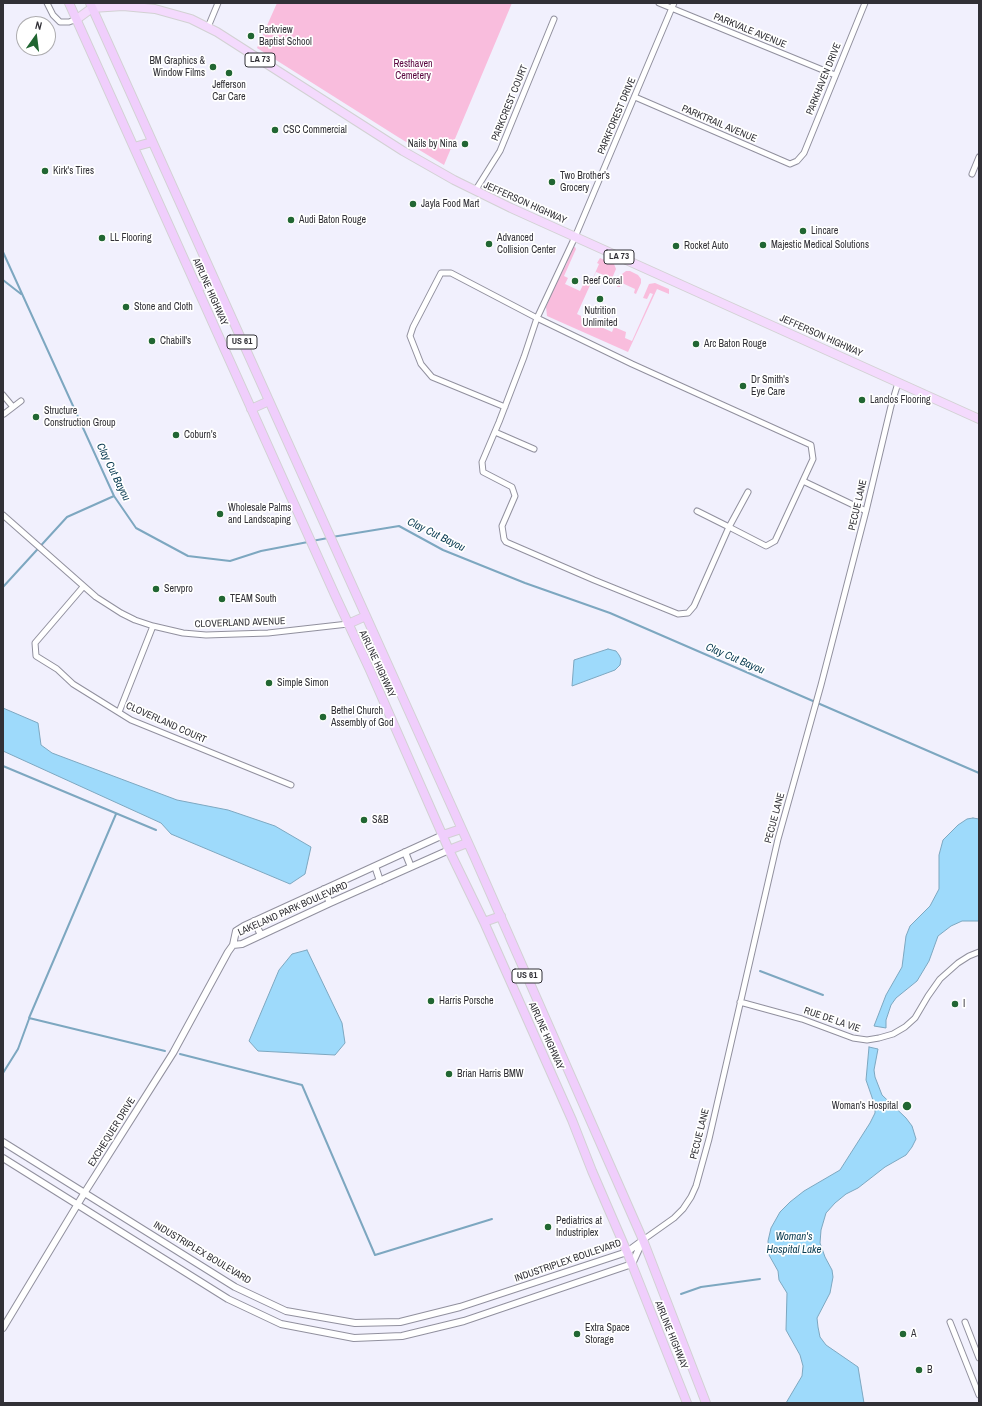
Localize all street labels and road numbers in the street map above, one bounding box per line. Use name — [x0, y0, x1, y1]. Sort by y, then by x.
street label: PARKVALE AVENUE — [712, 11, 788, 51]
street label: PARKHAVEN DRIVE — [804, 41, 844, 117]
road number: LA 73 — [245, 53, 275, 67]
street label: PARKCREST COURT — [489, 63, 531, 143]
street label: PARKFOREST DRIVE — [595, 76, 639, 156]
street label: PARKTRAIL AVENUE — [680, 103, 758, 145]
street label: JEFFERSON HIGHWAY — [482, 179, 568, 227]
road number: LA 73 — [604, 250, 634, 264]
street label: AIRLINE HIGHWAY — [190, 256, 230, 328]
street label: JEFFERSON HIGHWAY — [778, 312, 864, 360]
road number: US 61 — [227, 335, 257, 349]
street label: PECUE LANE — [846, 478, 870, 532]
street label: CLOVERLAND AVENUE — [194, 615, 286, 631]
street label: AIRLINE HIGHWAY — [356, 629, 398, 699]
street label: CLOVERLAND COURT — [124, 700, 208, 746]
street label: PECUE LANE — [762, 791, 788, 845]
street label: LAKELAND PARK BOULEVARD — [236, 879, 350, 939]
road number: US 61 — [512, 969, 542, 983]
street label: AIRLINE HIGHWAY — [526, 1000, 566, 1072]
street label: RUE DE LA VIE — [802, 1005, 862, 1035]
street label: EXCHEQUER DRIVE — [86, 1095, 138, 1169]
street label: PECUE LANE — [688, 1107, 712, 1161]
street label: INDUSTRIPLEX BOULEVARD — [151, 1219, 253, 1287]
street label: INDUSTRIPLEX BOULEVARD — [513, 1237, 623, 1285]
street label: AIRLINE HIGHWAY — [652, 1299, 690, 1371]

